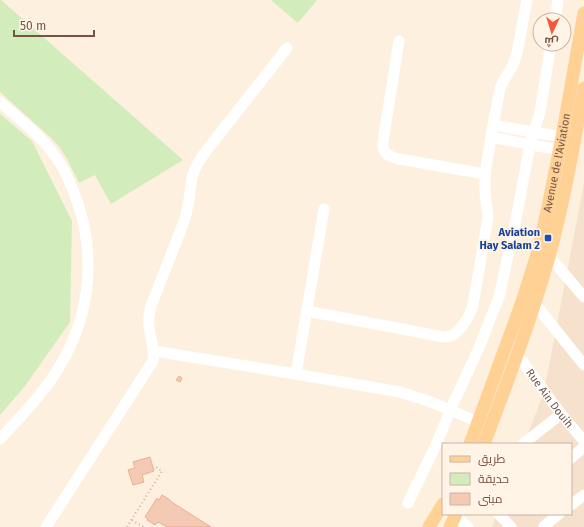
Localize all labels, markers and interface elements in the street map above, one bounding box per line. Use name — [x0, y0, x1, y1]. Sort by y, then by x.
scale bar — [14, 12, 94, 38]
north arrow — [532, 12, 572, 52]
text: 50 m — [20, 19, 46, 33]
text: ش — [544, 35, 559, 48]
street label: Avenue de l'Aviation — [540, 112, 573, 214]
place label: Aviation Hay Salam 2 — [479, 226, 540, 252]
marker: Aviation Hay Salam 2 — [543, 233, 553, 243]
street label: Rue Ain Douih — [524, 366, 576, 430]
legend — [442, 443, 572, 515]
text: طريق — [478, 452, 506, 466]
text: حديقة — [478, 472, 509, 486]
text: مبنى — [478, 492, 503, 506]

